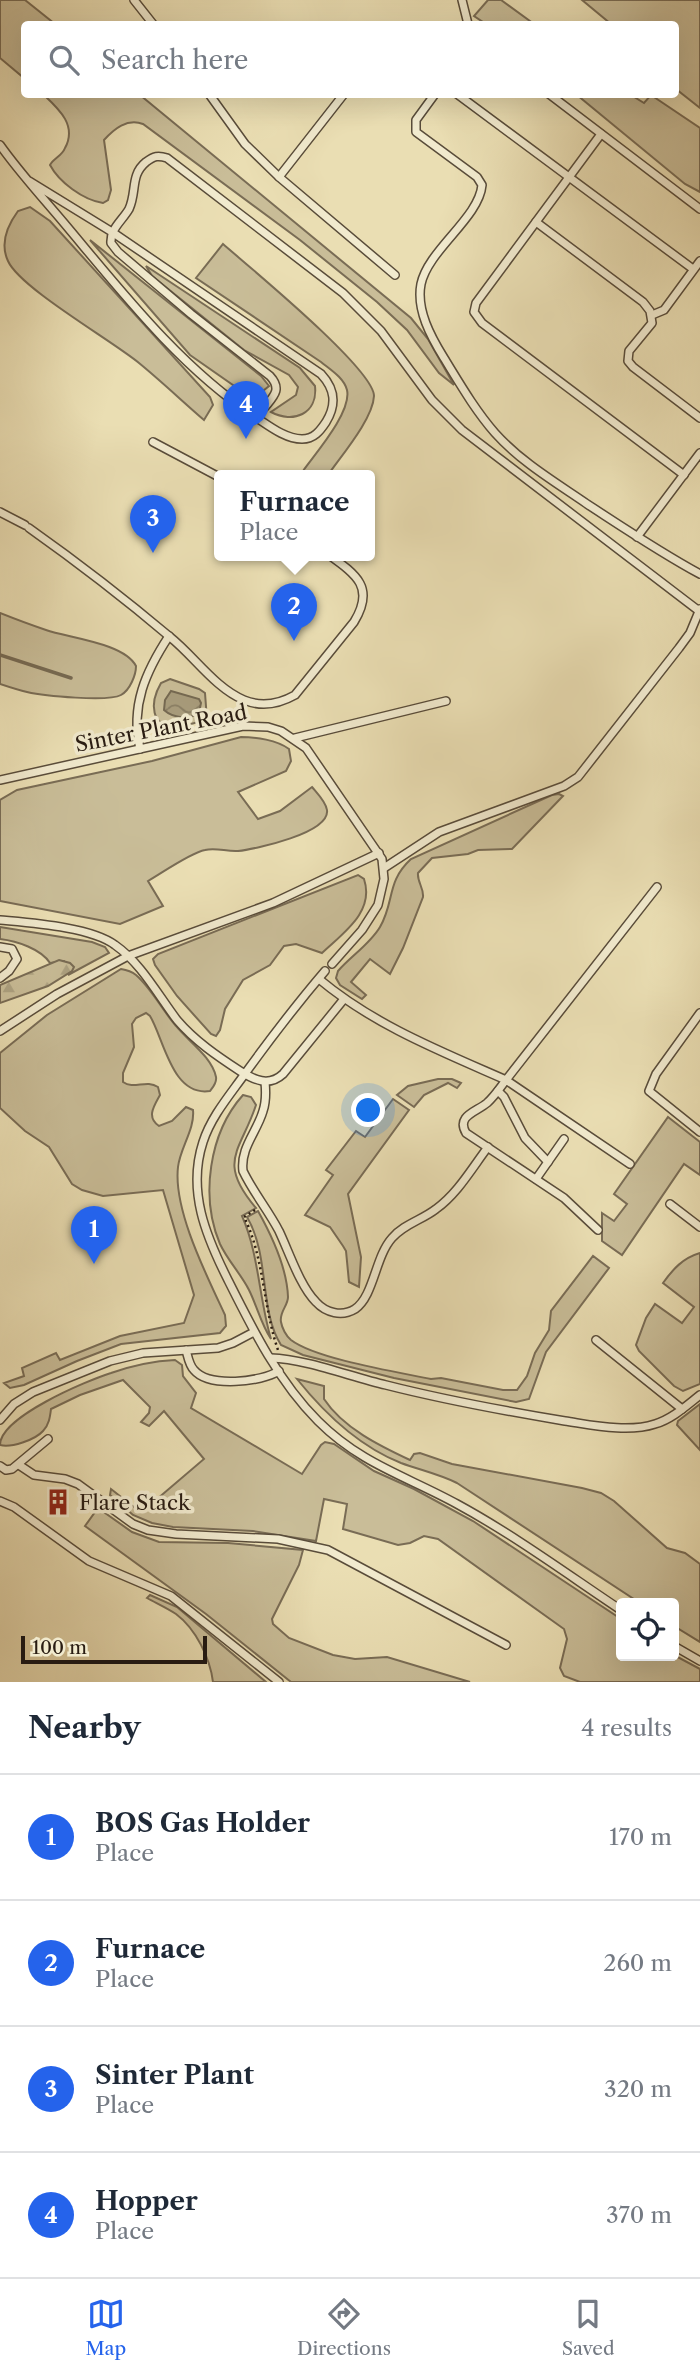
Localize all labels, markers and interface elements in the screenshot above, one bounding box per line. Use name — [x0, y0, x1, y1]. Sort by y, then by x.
search box — [21, 21, 679, 98]
icon: search — [45, 41, 83, 79]
text: Search here — [101, 44, 248, 76]
pin: 4 — [223, 381, 269, 439]
popup — [214, 470, 375, 561]
text: Furnace — [239, 486, 350, 518]
pin: 3 — [130, 495, 176, 553]
text: Place — [239, 518, 298, 546]
pin: 2 — [271, 583, 317, 641]
street label: Sinter Plant Road — [73, 699, 249, 757]
your location — [351, 1093, 385, 1127]
pin: 1 — [71, 1206, 117, 1264]
building icon: Flare Stack — [43, 1487, 73, 1517]
place label: Flare Stack — [79, 1490, 191, 1515]
map controls — [616, 1598, 679, 1661]
button: locate — [616, 1598, 679, 1661]
scale bar — [21, 1633, 206, 1665]
text: 100 m — [32, 1636, 87, 1659]
text: Nearby — [28, 1709, 141, 1746]
text: 4 results — [581, 1714, 672, 1742]
text: BOS Gas Holder — [95, 1807, 310, 1839]
text: 1 — [46, 1823, 56, 1851]
text: 170 m — [609, 1823, 672, 1851]
text: Place — [95, 1839, 154, 1867]
text: Furnace — [95, 1933, 205, 1965]
text: 2 — [44, 1949, 58, 1977]
text: 260 m — [603, 1949, 672, 1977]
text: Place — [95, 1965, 154, 1993]
text: Sinter Plant — [95, 2059, 254, 2091]
text: 3 — [45, 2075, 58, 2103]
text: 320 m — [604, 2075, 672, 2103]
text: Place — [95, 2091, 154, 2119]
text: Hopper — [95, 2185, 198, 2217]
text: 4 — [44, 2201, 58, 2229]
text: 370 m — [606, 2201, 672, 2229]
text: Place — [95, 2217, 154, 2245]
tab: Map — [85, 2295, 126, 2360]
tab: Directions — [297, 2295, 391, 2360]
tab: Saved — [562, 2295, 615, 2360]

